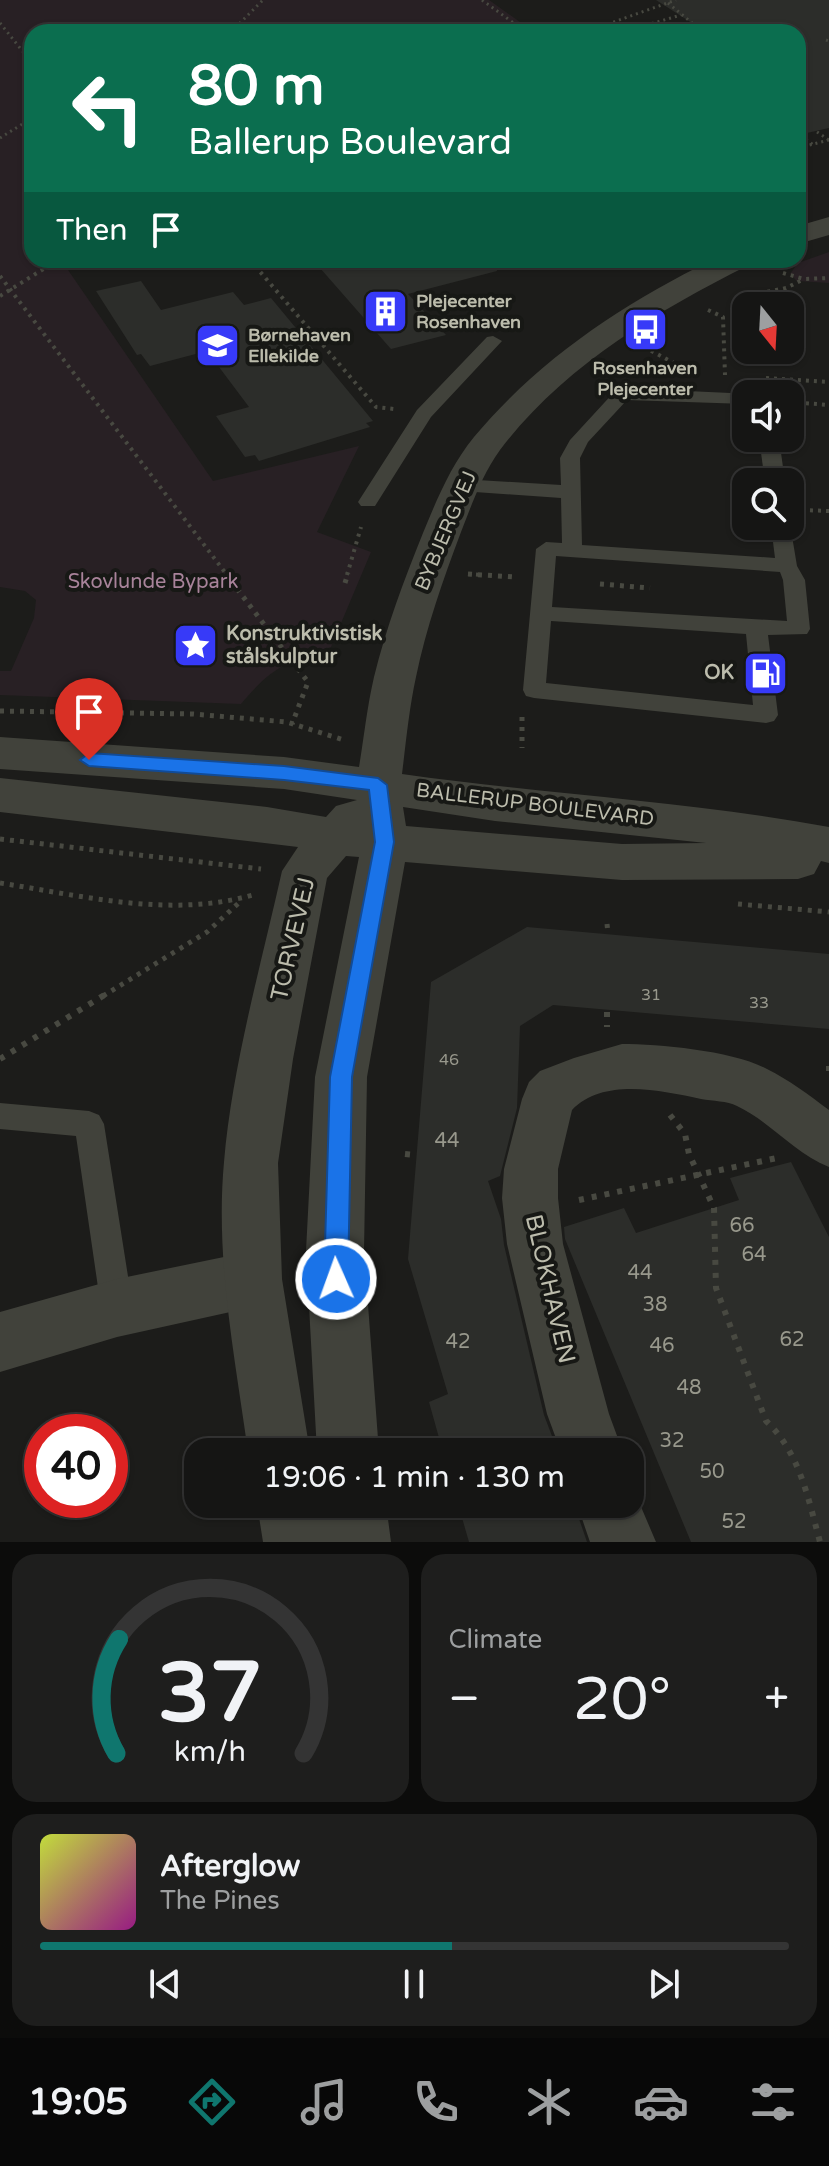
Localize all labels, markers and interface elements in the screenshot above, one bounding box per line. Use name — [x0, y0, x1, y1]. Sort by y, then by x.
text: 80 m — [188, 53, 324, 120]
icon: left — [56, 56, 160, 160]
text: Ballerup Boulevard — [188, 121, 512, 164]
icon: arrive — [144, 208, 188, 252]
text: Then — [56, 212, 128, 249]
building icon: Plejecenter Rosenhaven — [361, 287, 409, 335]
place label: Plejecenter Rosenhaven — [416, 290, 521, 333]
north arrow — [732, 292, 804, 364]
map controls — [732, 292, 804, 540]
bus stop icon: Rosenhaven Plejecenter — [621, 306, 669, 354]
school or university icon: Børnehaven Ellekilde — [193, 321, 241, 369]
place label: Børnehaven Ellekilde — [248, 324, 351, 367]
place label: Rosenhaven Plejecenter — [592, 357, 698, 400]
button: sound — [732, 380, 804, 452]
street label: BYBJERGVEJ — [410, 468, 482, 594]
button: search — [732, 468, 804, 540]
park label: Skovlunde Bypark — [68, 570, 238, 594]
place icon: Konstruktivistisk stålskulptur — [171, 621, 219, 669]
place label: Konstruktivistisk stålskulptur — [226, 622, 383, 669]
fuel station icon: OK — [741, 649, 789, 697]
place label: OK — [704, 661, 735, 685]
pin — [55, 678, 123, 760]
icon: arrive — [67, 690, 111, 734]
street label: BALLERUP BOULEVARD — [415, 779, 655, 831]
street label: TORVEVEJ — [265, 874, 321, 1004]
house number: 31 — [641, 985, 661, 1005]
house number: 33 — [749, 993, 769, 1013]
house number: 46 — [439, 1050, 459, 1070]
house number: 44 — [434, 1129, 460, 1153]
street label: BLOKHAVEN — [519, 1212, 581, 1366]
house number: 66 — [729, 1214, 755, 1238]
position arrow — [294, 1237, 378, 1321]
house number: 64 — [741, 1243, 767, 1267]
house number: 44 — [627, 1261, 653, 1285]
house number: 38 — [642, 1293, 668, 1317]
house number: 62 — [779, 1328, 805, 1352]
house number: 42 — [445, 1330, 471, 1354]
house number: 46 — [649, 1334, 675, 1358]
house number: 48 — [676, 1376, 702, 1400]
speed limit sign: 40 — [24, 1414, 128, 1518]
house number: 32 — [659, 1429, 685, 1453]
text: 19:06 · 1 min · 130 m — [263, 1459, 565, 1496]
house number: 50 — [699, 1460, 725, 1484]
house number: 52 — [721, 1510, 747, 1534]
text: Climate — [449, 1624, 542, 1655]
text: 37 — [158, 1644, 262, 1744]
text: 20° — [573, 1664, 671, 1736]
text: − — [449, 1673, 480, 1726]
text: + — [764, 1673, 789, 1726]
text: km/h — [174, 1735, 246, 1769]
text: Afterglow — [160, 1848, 300, 1885]
text: The Pines — [160, 1885, 280, 1916]
icon: previous — [143, 1962, 187, 2006]
icon: pause — [392, 1962, 436, 2006]
icon: next — [642, 1962, 686, 2006]
icon: directions — [184, 2074, 240, 2130]
icon: music — [296, 2074, 352, 2130]
icon: phone — [408, 2074, 464, 2130]
icon: climate — [521, 2074, 577, 2130]
icon: car — [633, 2074, 689, 2130]
icon: filters — [745, 2074, 801, 2130]
text: 19:05 — [28, 2081, 128, 2124]

